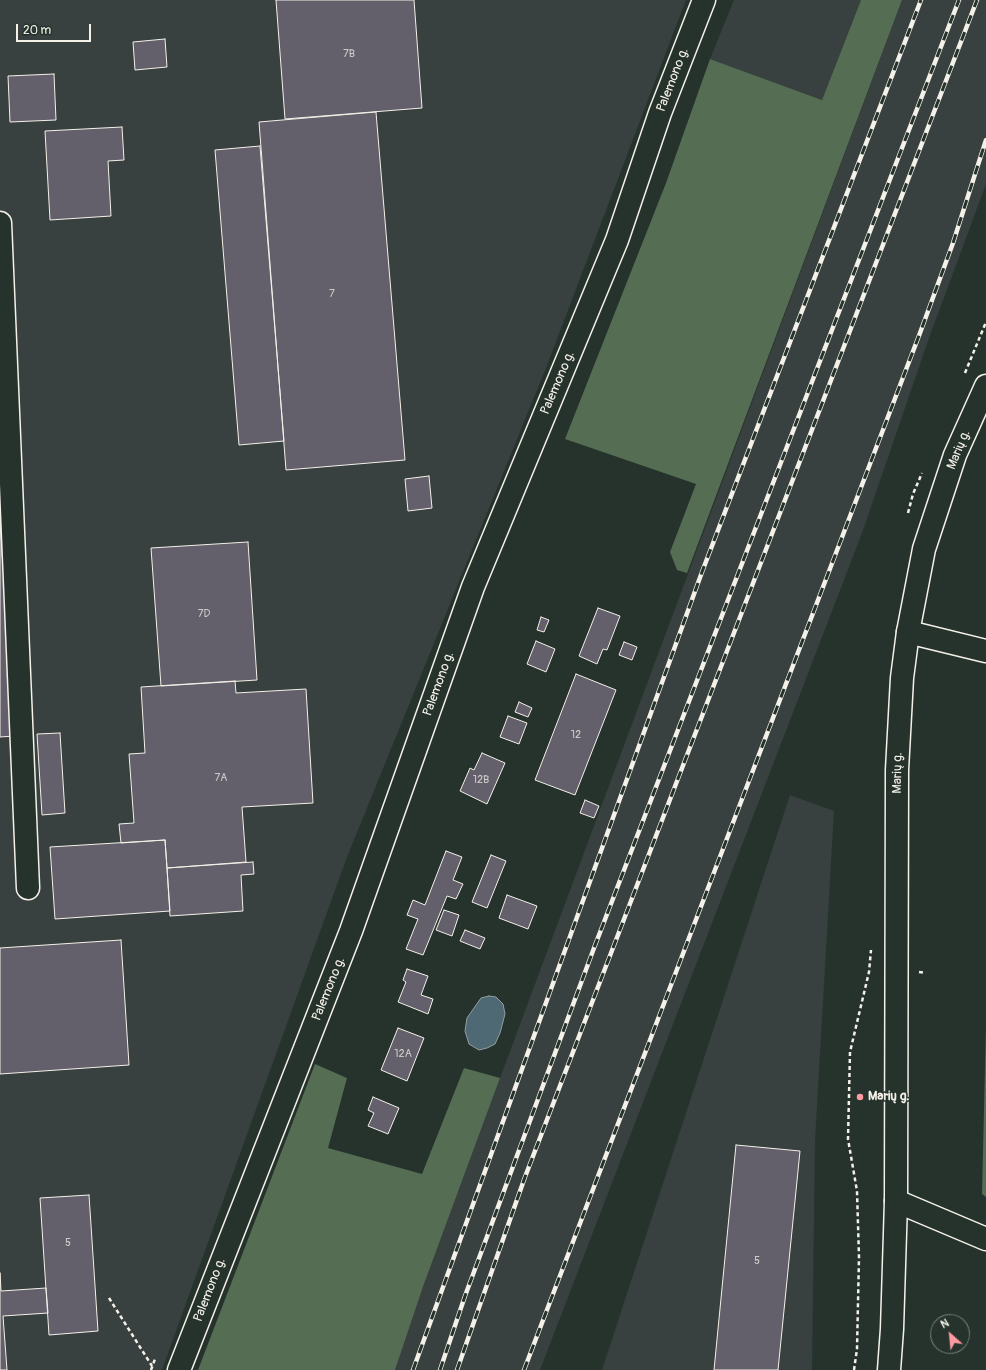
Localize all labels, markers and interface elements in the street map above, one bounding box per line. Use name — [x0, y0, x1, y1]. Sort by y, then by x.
scale bar — [18, 16, 93, 42]
text: 20 m — [23, 23, 51, 38]
street label: Palemono g. — [654, 46, 692, 114]
house number: 7B — [343, 47, 355, 61]
house number: 7 — [329, 287, 335, 301]
street label: Palemono g. — [538, 349, 578, 417]
street label: Marių g. — [944, 428, 974, 472]
house number: 7D — [198, 607, 210, 621]
street label: Palemono g. — [420, 650, 458, 718]
house number: 12 — [571, 728, 581, 742]
street label: Marių g. — [890, 752, 906, 794]
house number: 7A — [215, 771, 227, 785]
house number: 12B — [473, 773, 489, 787]
street label: Palemono g. — [309, 955, 349, 1023]
house number: 12A — [394, 1047, 412, 1061]
place label: Marių g. — [868, 1089, 909, 1105]
marker: Marių g. — [855, 1092, 865, 1102]
house number: 5 — [65, 1236, 71, 1250]
house number: 5 — [754, 1254, 760, 1268]
street label: Palemono g. — [191, 1256, 229, 1324]
north arrow — [930, 1314, 970, 1354]
text: N — [939, 1316, 951, 1331]

